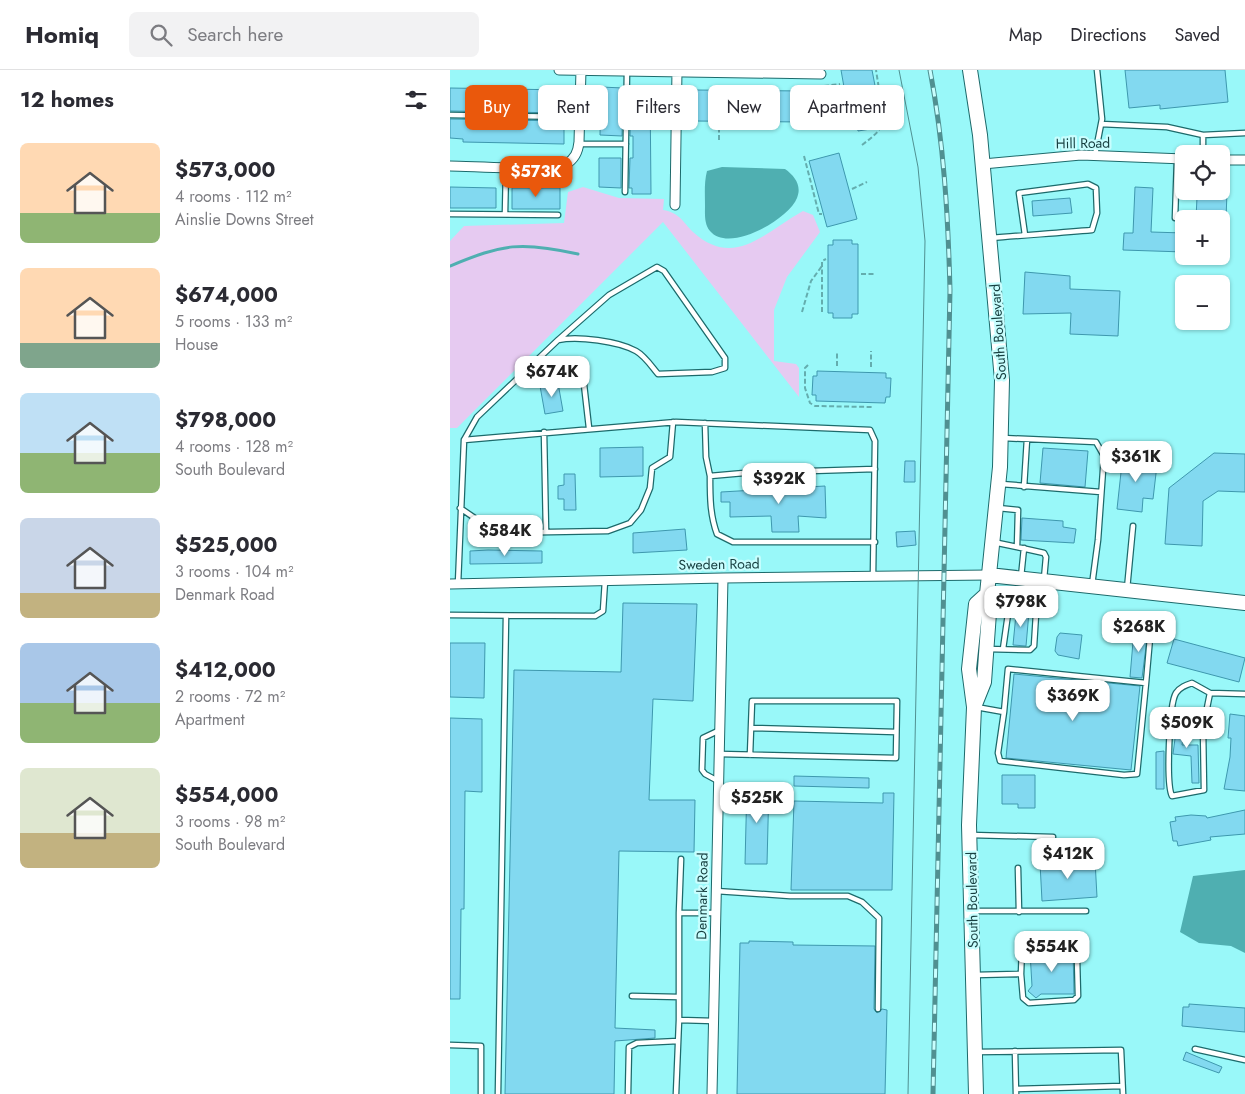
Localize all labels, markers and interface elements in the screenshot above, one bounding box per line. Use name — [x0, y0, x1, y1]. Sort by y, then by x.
search box — [129, 12, 479, 57]
text: Homiq — [25, 17, 99, 52]
icon: search — [147, 21, 175, 49]
text: Search here — [187, 21, 283, 48]
text: Map — [1009, 22, 1042, 48]
text: Directions — [1070, 22, 1146, 48]
text: Saved — [1174, 22, 1220, 48]
text: 12 homes — [20, 85, 114, 115]
chip: Buy — [465, 85, 528, 130]
chip: Rent — [538, 85, 608, 130]
chip: Filters — [618, 85, 698, 130]
chip: New — [708, 85, 780, 130]
chip: Apartment — [790, 85, 904, 130]
icon: filters — [402, 86, 430, 114]
street label: Hill Road — [1056, 133, 1110, 153]
map controls — [1175, 145, 1230, 330]
button: locate — [1175, 145, 1230, 200]
text: $573,000 — [175, 155, 276, 185]
pin: $573K — [501, 156, 571, 198]
text: $573K — [510, 160, 562, 183]
icon: home — [60, 163, 120, 223]
text: 4 rooms · 112 m² — [175, 185, 292, 208]
text: Ainslie Downs Street — [175, 208, 314, 231]
button: + — [1175, 210, 1230, 265]
button: − — [1175, 275, 1230, 330]
text: $674,000 — [175, 280, 278, 310]
street label: South Boulevard — [985, 283, 1011, 381]
icon: home — [60, 288, 120, 348]
text: 5 rooms · 133 m² — [175, 310, 292, 333]
text: House — [175, 333, 218, 356]
pin: $674K — [517, 356, 587, 398]
text: $674K — [526, 360, 578, 383]
text: $798,000 — [175, 405, 276, 435]
icon: home — [60, 413, 120, 473]
text: 4 rooms · 128 m² — [175, 435, 293, 458]
pin: $361K — [1101, 440, 1171, 483]
text: $361K — [1111, 445, 1161, 468]
text: South Boulevard — [175, 458, 285, 481]
pin: $392K — [744, 462, 814, 505]
text: $392K — [753, 467, 805, 490]
pin: $584K — [470, 514, 540, 557]
text: $584K — [479, 519, 531, 542]
text: $525,000 — [175, 530, 277, 560]
icon: home — [60, 538, 120, 598]
street label: Sweden Road — [678, 553, 760, 575]
text: 3 rooms · 104 m² — [175, 560, 294, 583]
text: Denmark Road — [175, 583, 275, 606]
pin: $798K — [986, 586, 1056, 628]
text: $798K — [995, 590, 1047, 613]
pin: $268K — [1104, 610, 1174, 653]
text: $268K — [1113, 615, 1165, 638]
text: $412,000 — [175, 655, 276, 685]
icon: home — [60, 663, 120, 723]
pin: $369K — [1038, 680, 1108, 722]
text: $369K — [1047, 684, 1099, 707]
text: 2 rooms · 72 m² — [175, 685, 285, 708]
pin: $509K — [1152, 706, 1222, 749]
text: Apartment — [175, 708, 245, 731]
text: $509K — [1161, 711, 1213, 734]
text: $554,000 — [175, 780, 278, 810]
pin: $525K — [722, 782, 792, 824]
text: $525K — [731, 786, 783, 809]
icon: home — [60, 788, 120, 848]
text: 3 rooms · 98 m² — [175, 810, 285, 833]
text: South Boulevard — [175, 833, 285, 856]
pin: $412K — [1033, 838, 1103, 880]
text: $412K — [1043, 842, 1093, 865]
street label: Denmark Road — [691, 852, 713, 940]
street label: South Boulevard — [961, 852, 983, 948]
pin: $554K — [1017, 930, 1087, 973]
text: $554K — [1026, 935, 1078, 958]

